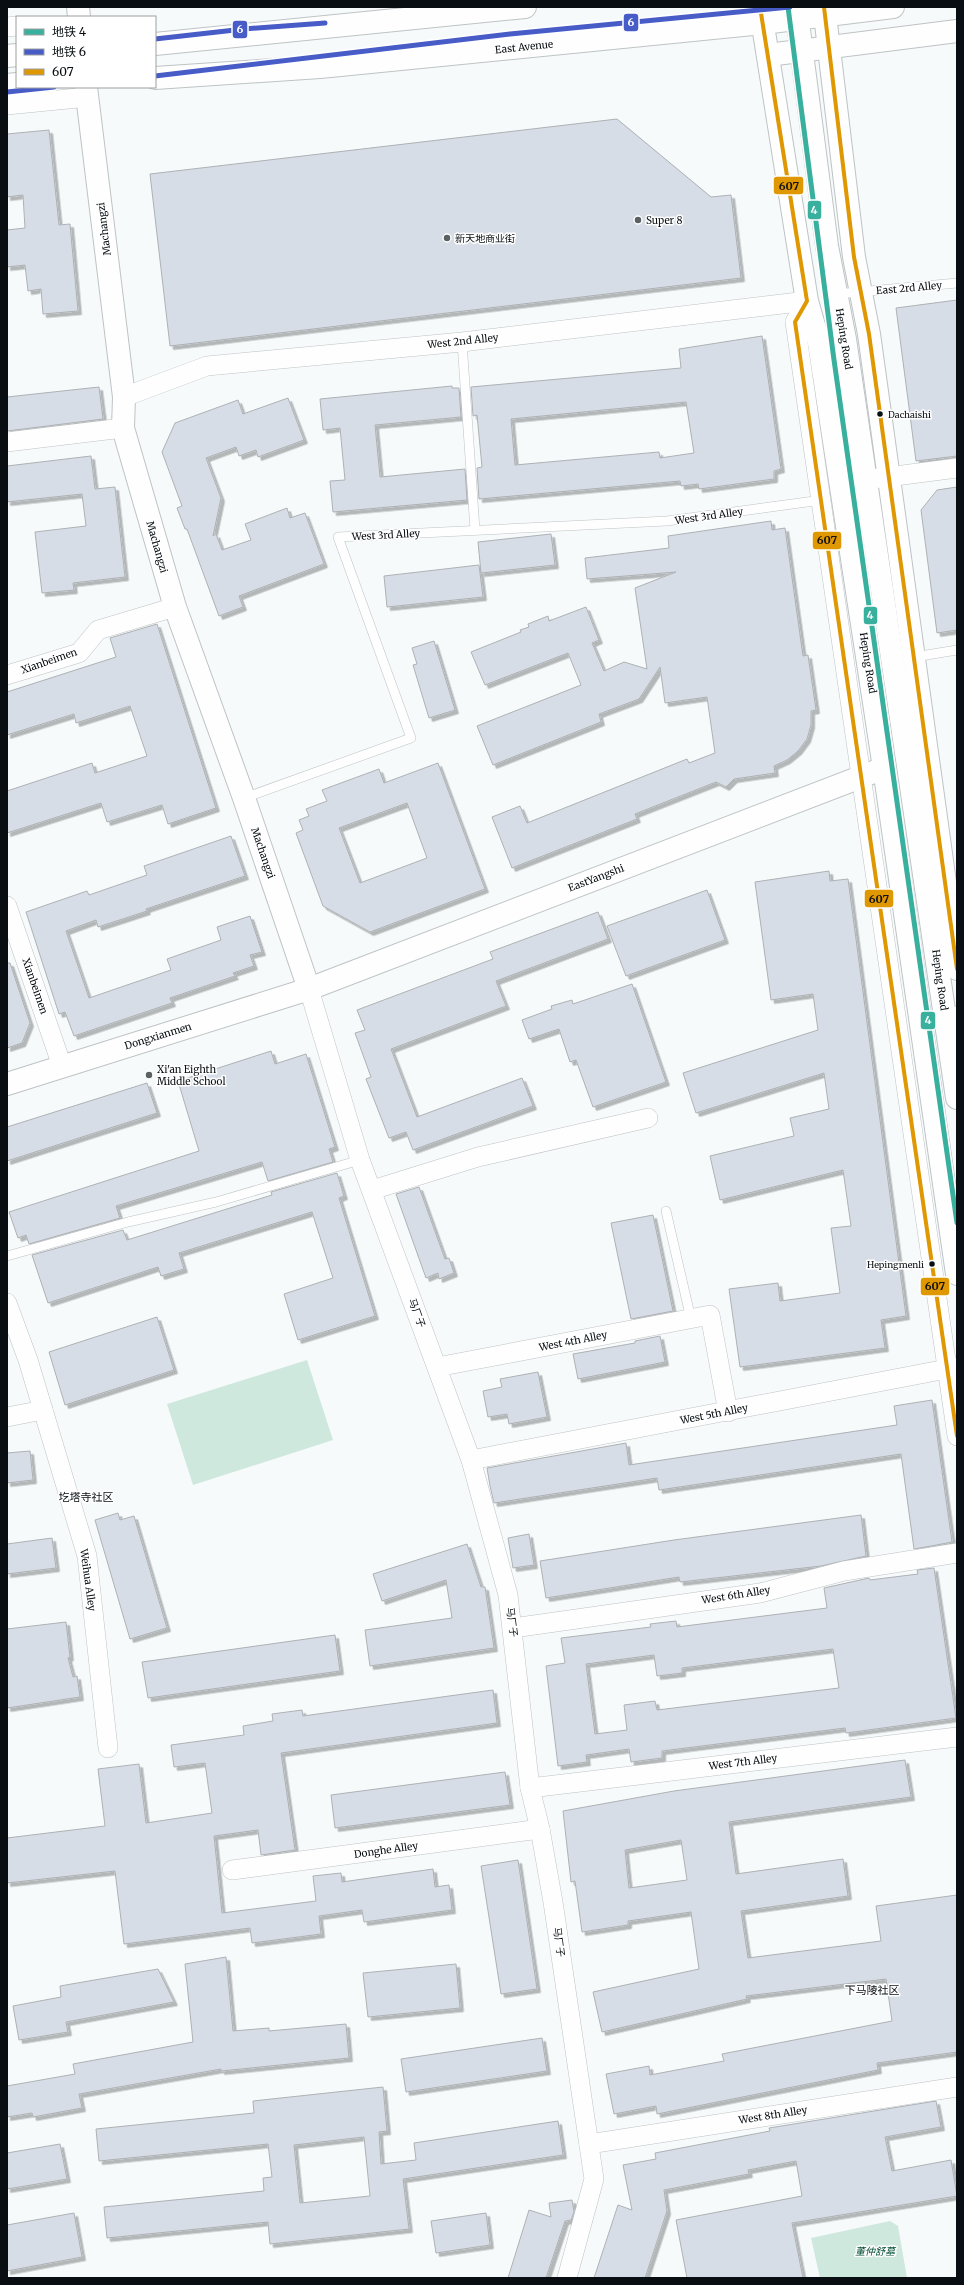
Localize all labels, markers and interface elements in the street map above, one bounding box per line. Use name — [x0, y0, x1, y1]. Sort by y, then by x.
line badge: 6 — [623, 13, 639, 32]
text: 6 — [628, 15, 635, 29]
legend — [16, 16, 156, 88]
line badge: 6 — [232, 20, 248, 39]
text: 6 — [237, 22, 244, 36]
text: 地铁 4 — [52, 24, 87, 39]
street label: East Avenue — [494, 37, 554, 57]
text: 地铁 6 — [52, 44, 86, 59]
text: 607 — [52, 64, 74, 79]
line badge: 607 — [773, 176, 804, 195]
text: 607 — [779, 179, 800, 193]
line badge: 4 — [807, 200, 822, 220]
street label: Machangzi — [94, 202, 114, 256]
text: 4 — [811, 203, 818, 217]
place label: Super 8 — [646, 214, 682, 227]
marker: Super 8 — [633, 215, 643, 225]
place label: 新天地商业街 — [455, 232, 515, 245]
marker: 新天地商业街 — [442, 233, 452, 243]
street label: East 2rd Alley — [875, 279, 943, 297]
street label: Heping Road — [833, 308, 855, 370]
street label: West 2nd Alley — [426, 331, 499, 351]
marker: Dachaishi — [875, 409, 885, 419]
place label: Dachaishi — [888, 409, 931, 420]
street label: West 3rd Alley — [673, 505, 744, 527]
street label: Machangzi — [143, 520, 171, 574]
street label: West 3rd Alley — [350, 527, 421, 543]
line badge: 607 — [812, 531, 842, 550]
text: 607 — [817, 533, 838, 547]
line badge: 4 — [863, 606, 878, 625]
text: 4 — [867, 608, 874, 622]
street label: Heping Road — [857, 632, 879, 694]
street label: Xianbeimen — [19, 645, 79, 677]
street label: Machangzi — [248, 826, 278, 880]
street label: EastYangshi — [566, 861, 626, 895]
line badge: 607 — [864, 889, 894, 908]
text: 607 — [869, 892, 890, 906]
street label: Heping Road — [929, 949, 951, 1011]
street label: Xianbeimen — [19, 956, 51, 1016]
line badge: 4 — [920, 1011, 936, 1030]
text: 4 — [925, 1013, 932, 1027]
street label: Dongxianmen — [123, 1020, 193, 1052]
place label: Xi'an Eighth Middle School — [157, 1063, 226, 1088]
marker: Xi'an Eighth Middle School — [144, 1070, 154, 1080]
place label: Hepingmenli — [867, 1259, 924, 1270]
marker: Hepingmenli — [927, 1259, 937, 1269]
line badge: 607 — [920, 1277, 950, 1296]
text: 607 — [925, 1279, 946, 1293]
street label: 马厂子 — [406, 1297, 428, 1329]
street label: West 4th Alley — [537, 1328, 608, 1354]
street label: West 5th Alley — [678, 1401, 749, 1427]
district label: 圪塔寺社区 — [59, 1490, 114, 1504]
street label: Weihua Alley — [77, 1547, 99, 1612]
street label: West 6th Alley — [700, 1583, 771, 1607]
street label: 马厂子 — [503, 1606, 521, 1638]
street label: West 7th Alley — [707, 1751, 778, 1773]
street label: Donghe Alley — [353, 1839, 419, 1861]
street label: 马厂子 — [550, 1926, 568, 1958]
district label: 下马陵社区 — [845, 1983, 900, 1997]
street label: West 8th Alley — [737, 2103, 808, 2127]
park label: 董仲舒墓 — [855, 2245, 897, 2258]

